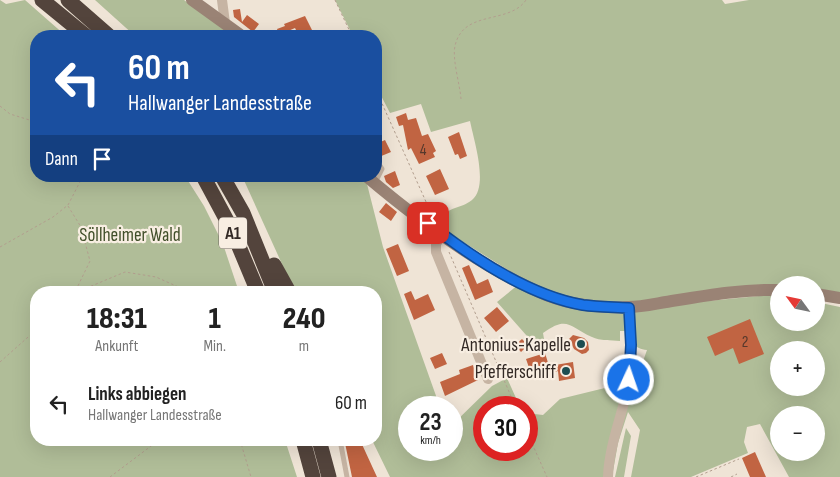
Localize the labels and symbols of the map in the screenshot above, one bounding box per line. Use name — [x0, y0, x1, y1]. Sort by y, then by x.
house number: 4 — [420, 141, 427, 160]
pin — [407, 202, 449, 244]
road number: A1 — [219, 218, 247, 248]
park label: Söllheimer Wald — [79, 224, 181, 247]
north arrow — [770, 276, 825, 331]
house number: 2 — [742, 333, 748, 352]
place label: Antonius-Kapelle — [460, 334, 571, 357]
marker: Antonius-Kapelle — [575, 338, 587, 350]
position arrow — [602, 353, 654, 405]
place label: Pfefferschiff — [475, 361, 556, 384]
marker: Pfefferschiff — [560, 365, 572, 377]
speed limit sign: 30 — [473, 396, 538, 461]

